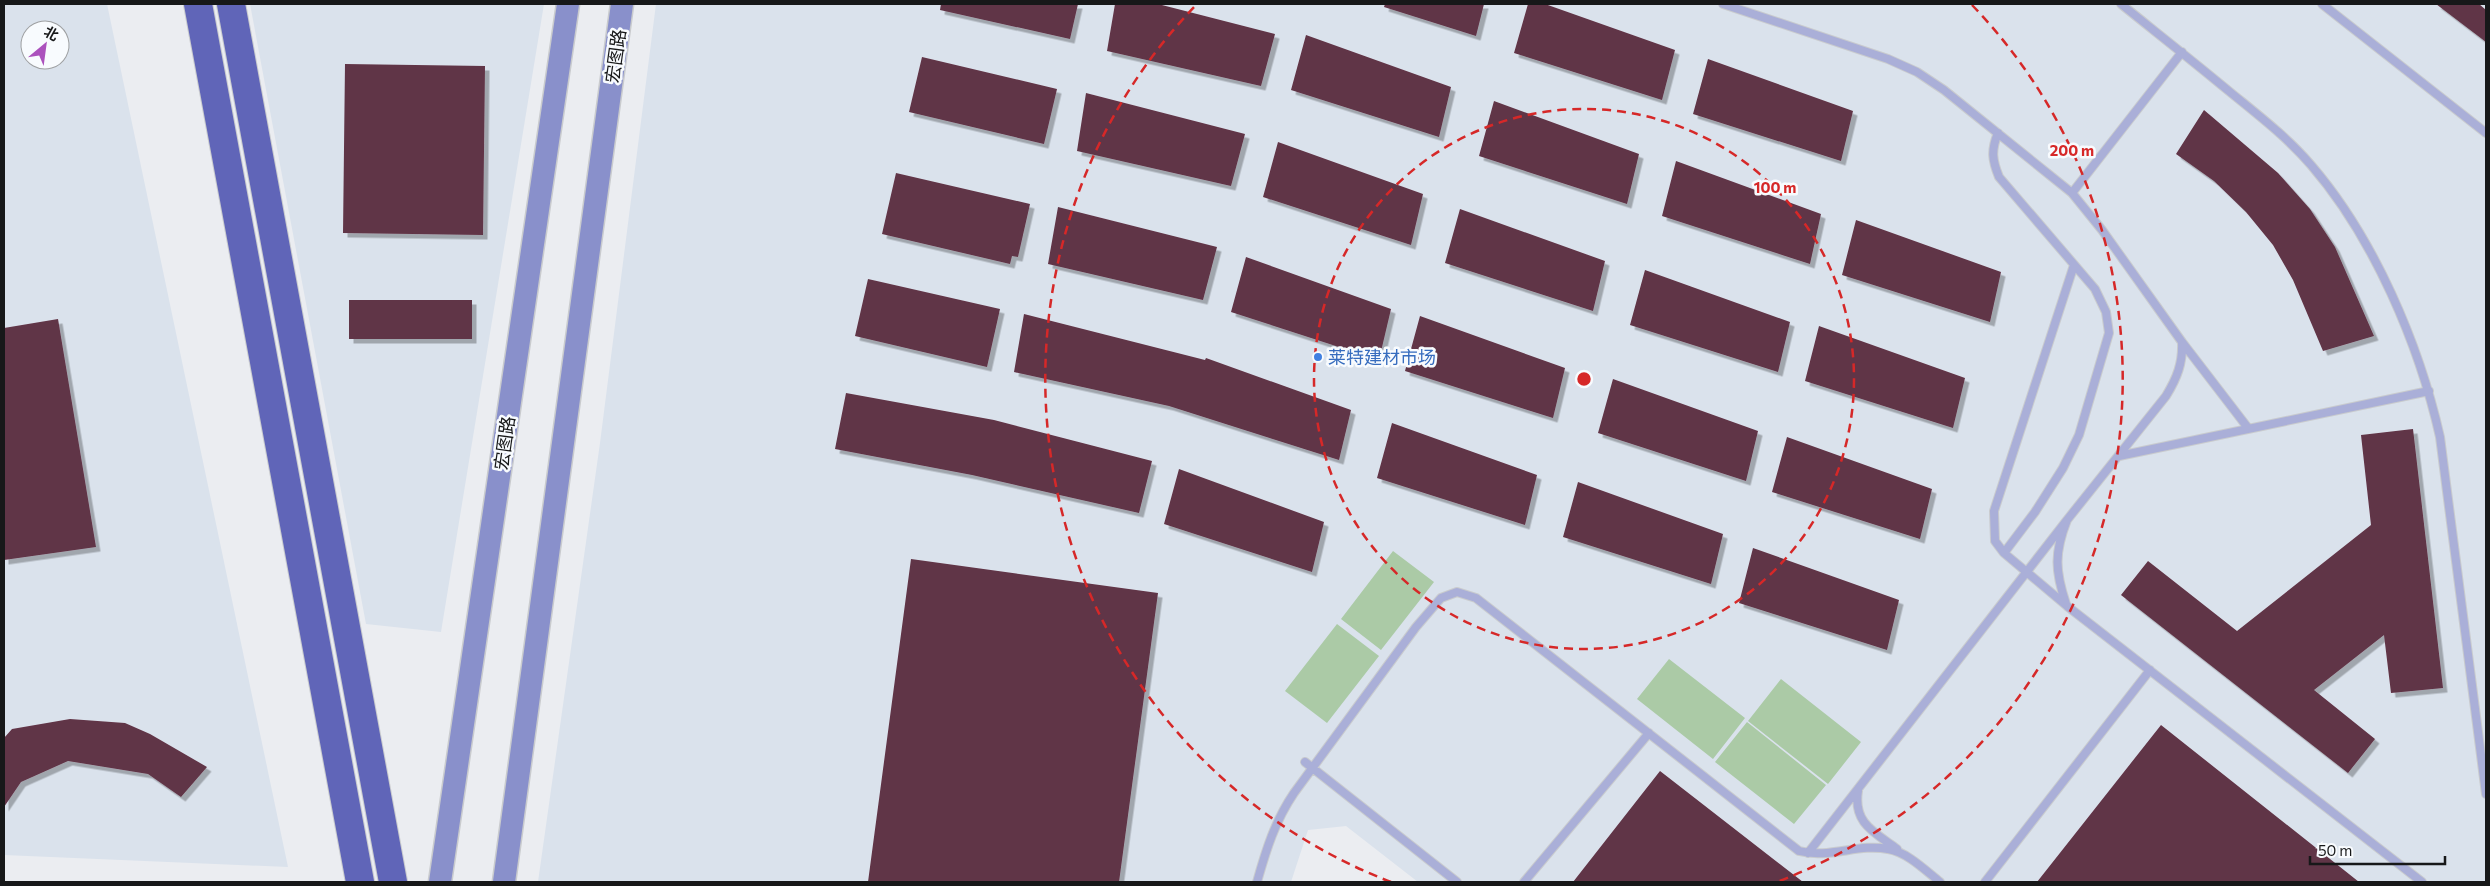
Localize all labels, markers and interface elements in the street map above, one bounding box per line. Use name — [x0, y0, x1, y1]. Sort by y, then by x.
north arrow — [20, 20, 70, 70]
text: 北 — [41, 22, 62, 44]
street label: 宏图路 — [600, 28, 630, 84]
text: 200 m — [2050, 141, 2094, 159]
text: 100 m — [1754, 178, 1796, 196]
place label: 莱特建材市场 — [1328, 346, 1436, 368]
marker: 莱特建材市场 — [1312, 351, 1324, 363]
centre of rings — [1575, 370, 1593, 388]
street label: 宏图路 — [489, 415, 519, 471]
scale bar — [2310, 834, 2445, 866]
text: 50 m — [2318, 841, 2352, 859]

